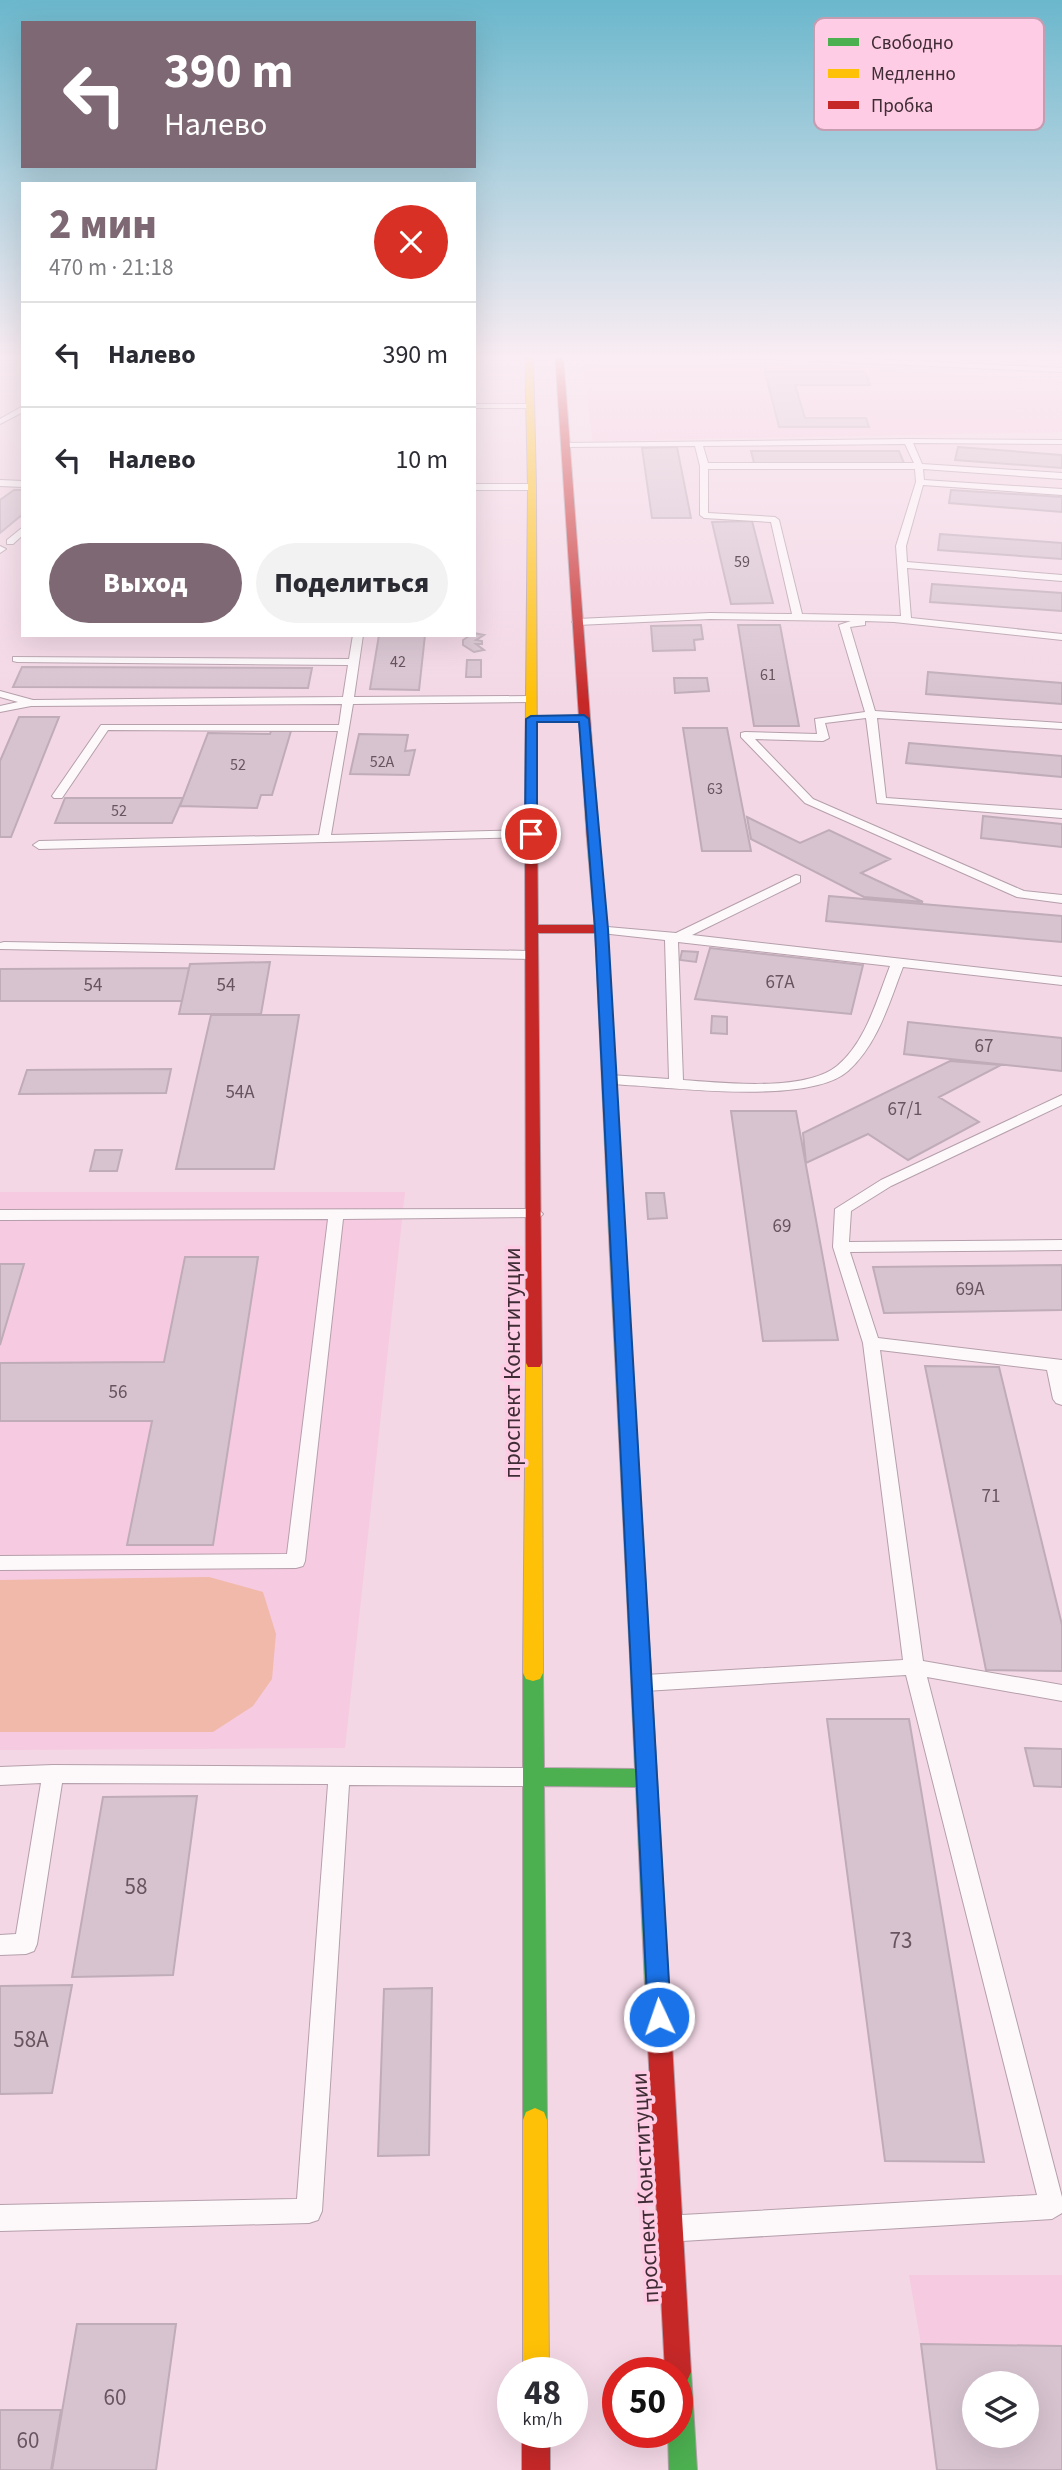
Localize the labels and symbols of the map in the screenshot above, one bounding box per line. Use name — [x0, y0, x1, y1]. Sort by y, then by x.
legend — [814, 18, 1044, 130]
text: Свободно — [871, 30, 954, 57]
text: Медленно — [871, 61, 956, 88]
text: Пробка — [871, 93, 933, 120]
house number: 59 — [734, 551, 750, 573]
house number: 42 — [390, 651, 406, 673]
house number: 61 — [760, 664, 776, 686]
house number: 52А — [370, 751, 395, 773]
house number: 52 — [230, 754, 246, 776]
house number: 63 — [707, 778, 723, 800]
house number: 52 — [111, 800, 127, 822]
pin — [501, 804, 561, 864]
house number: 67А — [765, 969, 795, 996]
house number: 54 — [84, 972, 102, 999]
house number: 54 — [217, 972, 235, 999]
house number: 67 — [975, 1033, 993, 1060]
house number: 54А — [225, 1079, 255, 1106]
house number: 67/1 — [888, 1096, 922, 1123]
house number: 69 — [773, 1213, 791, 1240]
street label: проспект Конституции — [496, 1247, 529, 1479]
house number: 69А — [955, 1276, 985, 1303]
house number: 56 — [109, 1379, 127, 1406]
house number: 71 — [982, 1483, 1000, 1510]
house number: 58 — [125, 1870, 147, 1903]
house number: 73 — [890, 1924, 912, 1957]
position arrow — [622, 1980, 696, 2054]
house number: 58А — [13, 2023, 49, 2056]
street label: проспект Конституции — [622, 2072, 668, 2304]
speed limit sign: 50 — [602, 2357, 693, 2448]
house number: 60 — [104, 2381, 126, 2414]
house number: 60 — [17, 2424, 39, 2457]

